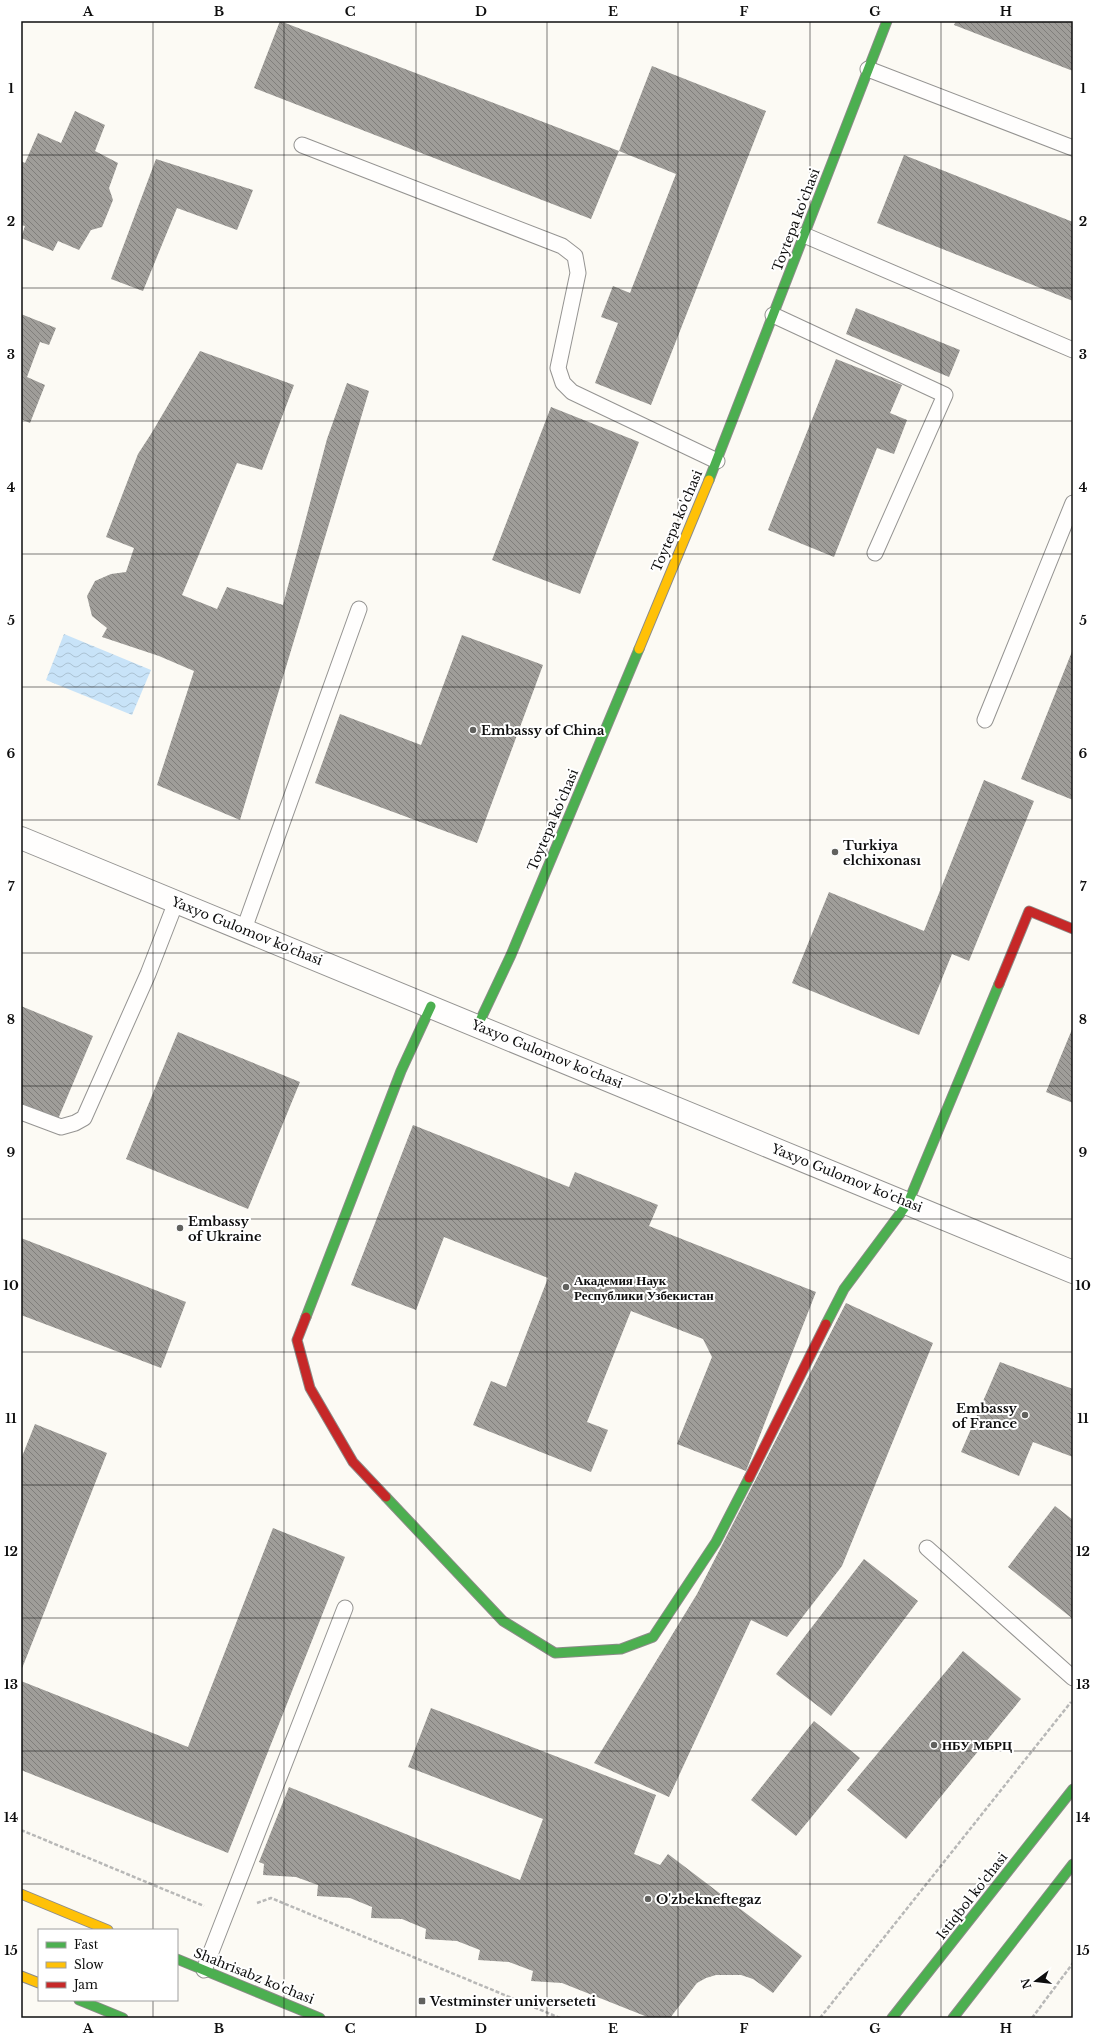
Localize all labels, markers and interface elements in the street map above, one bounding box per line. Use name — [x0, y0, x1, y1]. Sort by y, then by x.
text: A — [82, 3, 94, 20]
text: B — [214, 3, 224, 20]
text: C — [345, 3, 356, 20]
text: D — [475, 3, 487, 20]
text: E — [608, 3, 618, 20]
text: F — [740, 3, 749, 20]
text: G — [869, 3, 881, 20]
text: H — [1000, 3, 1012, 20]
text: 1 — [8, 80, 14, 97]
text: 1 — [1080, 80, 1086, 97]
street label: Toytepa ko'chasi — [768, 165, 824, 274]
text: 2 — [7, 213, 15, 230]
text: 2 — [1079, 213, 1087, 230]
text: 3 — [7, 346, 15, 363]
text: 3 — [1079, 346, 1087, 363]
street label: Toytepa ko'chasi — [648, 467, 706, 575]
text: 4 — [7, 479, 16, 496]
text: 4 — [1079, 479, 1088, 496]
text: 5 — [7, 612, 15, 629]
text: 5 — [1079, 612, 1087, 629]
place label: Embassy of China — [481, 722, 605, 739]
marker: Embassy of China — [468, 725, 478, 735]
text: 6 — [7, 745, 16, 762]
text: 6 — [1079, 745, 1088, 762]
street label: Toytepa ko'chasi — [524, 766, 582, 874]
place label: Turkiya elchixonası — [843, 837, 921, 869]
marker: Turkiya elchixonası — [830, 847, 840, 857]
text: 7 — [8, 878, 15, 895]
text: 7 — [1080, 878, 1087, 895]
street label: Yaxyo Gulomov ko'chasi — [168, 892, 326, 969]
text: 8 — [7, 1011, 15, 1028]
text: 8 — [1079, 1011, 1087, 1028]
street label: Yaxyo Gulomov ko'chasi — [468, 1015, 626, 1092]
street label: Yaxyo Gulomov ko'chasi — [768, 1139, 926, 1216]
text: 9 — [7, 1144, 16, 1161]
text: 9 — [1079, 1144, 1088, 1161]
place label: Embassy of Ukraine — [188, 1213, 262, 1245]
marker: Embassy of Ukraine — [175, 1223, 185, 1233]
place label: Академия Наук Республики Узбекистан — [574, 1272, 714, 1304]
text: 10 — [3, 1277, 19, 1294]
text: 10 — [1075, 1277, 1091, 1294]
marker: Академия Наук Республики Узбекистан — [561, 1282, 571, 1292]
place label: Embassy of France — [952, 1400, 1018, 1432]
text: 11 — [5, 1410, 17, 1427]
marker: Embassy of France — [1020, 1410, 1030, 1420]
text: 11 — [1077, 1410, 1089, 1427]
text: 12 — [4, 1543, 18, 1560]
text: 12 — [1076, 1543, 1090, 1560]
text: 13 — [4, 1676, 18, 1693]
text: 13 — [1076, 1676, 1090, 1693]
place label: НБУ МБРЦ — [942, 1737, 1012, 1754]
marker: НБУ МБРЦ — [929, 1740, 939, 1750]
text: 14 — [4, 1809, 19, 1826]
text: 14 — [1076, 1809, 1091, 1826]
street label: Istiqbol ko'chasi — [933, 1849, 1012, 1943]
place label: O'zbekneftegaz — [656, 1891, 761, 1908]
marker: O'zbekneftegaz — [643, 1894, 653, 1904]
legend — [38, 1929, 178, 2001]
text: Fast — [74, 1937, 99, 1952]
text: 15 — [4, 1942, 18, 1959]
text: 15 — [1076, 1942, 1090, 1959]
street label: Shahrisabz ko'chasi — [191, 1944, 317, 2008]
text: Slow — [74, 1957, 104, 1972]
north arrow — [1016, 1961, 1056, 2001]
text: N — [1018, 1976, 1034, 1990]
text: Jam — [72, 1977, 98, 1992]
place label: Vestminster universeteti — [429, 1993, 596, 2010]
marker: Vestminster universeteti — [417, 1996, 427, 2006]
text: A — [82, 2020, 94, 2037]
text: B — [214, 2020, 224, 2037]
text: C — [345, 2020, 356, 2037]
text: D — [475, 2020, 487, 2037]
text: E — [608, 2020, 618, 2037]
text: F — [740, 2020, 749, 2037]
text: G — [869, 2020, 881, 2037]
text: H — [1000, 2020, 1012, 2037]

